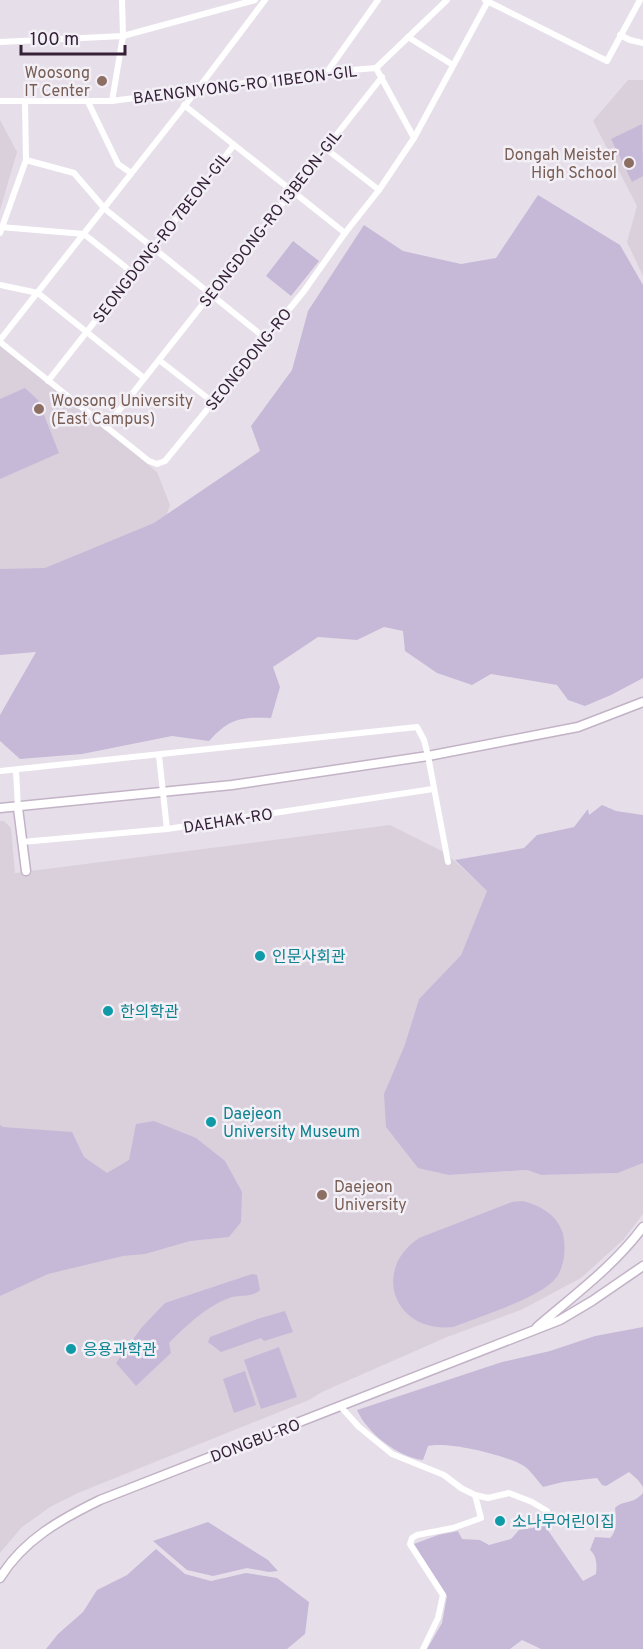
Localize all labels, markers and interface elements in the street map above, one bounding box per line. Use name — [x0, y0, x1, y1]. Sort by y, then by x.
scale bar — [21, 18, 124, 56]
text: 100 m — [30, 29, 79, 52]
street label: BAENGNYONG-RO 11BEON-GIL — [132, 62, 359, 110]
place label: Woosong IT Center — [24, 64, 90, 102]
marker: Woosong IT Center — [95, 74, 109, 88]
street label: SEONGDONG-RO 13BEON-GIL — [196, 126, 347, 312]
place label: Dongah Meister High School — [504, 146, 617, 184]
street label: SEONGDONG-RO 7BEON-GIL — [89, 149, 236, 328]
marker: Dongah Meister High School — [622, 156, 636, 170]
street label: SEONGDONG-RO — [202, 305, 297, 416]
place label: Woosong University (East Campus) — [51, 392, 193, 430]
marker: Woosong University (East Campus) — [32, 402, 46, 416]
street label: DAEHAK-RO — [182, 805, 275, 839]
place label: 인문사회관 — [272, 948, 346, 968]
marker: 인문사회관 — [253, 949, 267, 963]
place label: 한의학관 — [120, 1003, 179, 1023]
marker: 한의학관 — [101, 1004, 115, 1018]
place label: Daejeon University Museum — [223, 1105, 360, 1143]
marker: Daejeon University Museum — [204, 1115, 218, 1129]
place label: Daejeon University — [334, 1178, 407, 1216]
marker: Daejeon University — [315, 1188, 329, 1202]
place label: 응용과학관 — [83, 1341, 157, 1361]
marker: 응용과학관 — [64, 1342, 78, 1356]
street label: DONGBU-RO — [208, 1416, 304, 1468]
place label: 소나무어린이집 — [512, 1513, 615, 1533]
marker: 소나무어린이집 — [493, 1514, 507, 1528]

